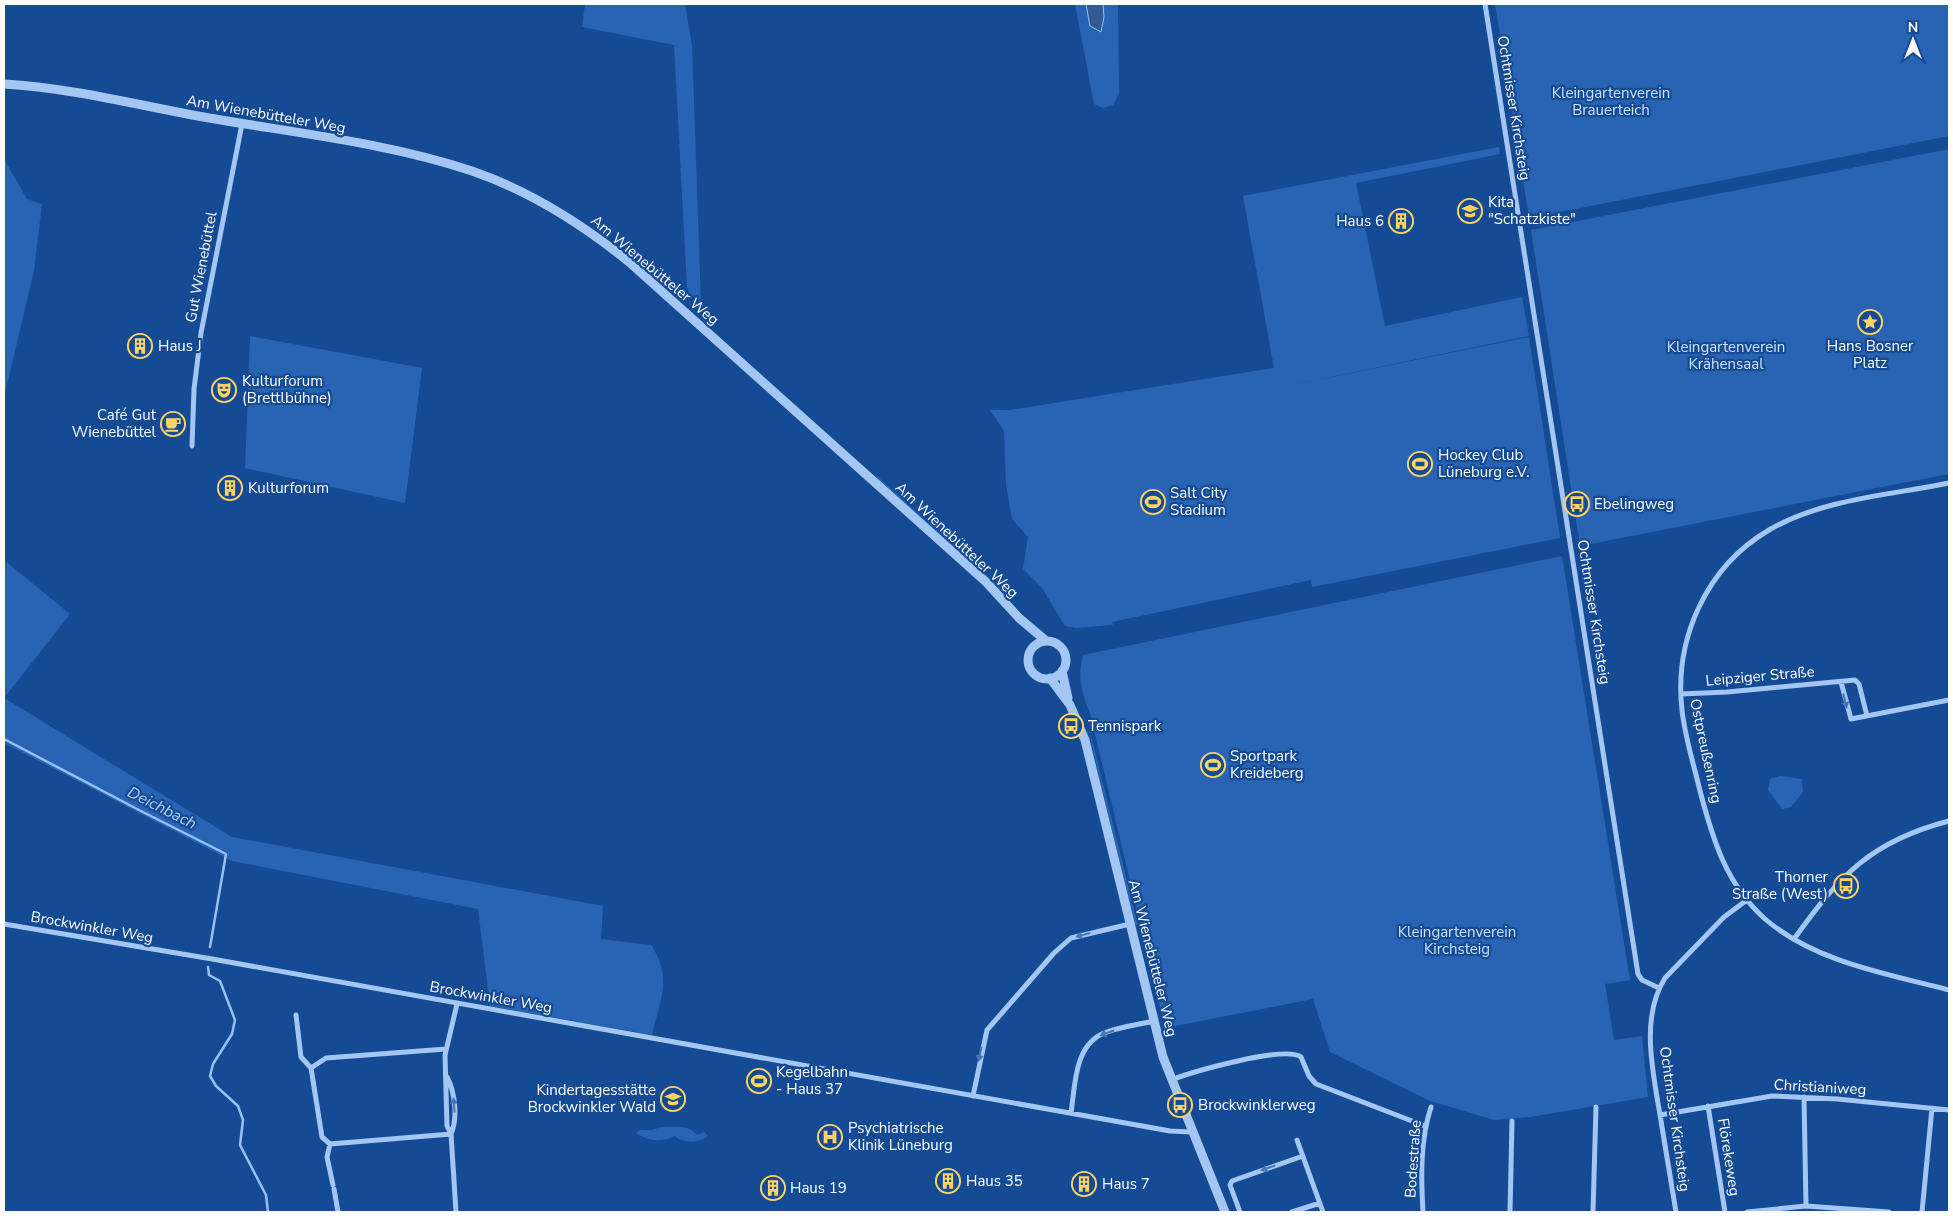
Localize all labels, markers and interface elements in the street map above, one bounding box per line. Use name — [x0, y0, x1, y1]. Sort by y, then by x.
north arrow — [1888, 15, 1938, 65]
text: N — [1908, 18, 1918, 37]
street label: Ochtmisser Kirchsteig — [1493, 34, 1535, 182]
park label: Kleingartenverein Brauerteich — [1552, 83, 1670, 120]
street label: Am Wienebütteler Weg — [185, 90, 347, 138]
place label: Kita "Schatzkiste" — [1488, 192, 1576, 229]
school or university icon: Kita "Schatzkiste" — [1457, 198, 1483, 224]
building icon: Haus 6 — [1388, 208, 1414, 234]
street label: Gut Wienebüttel — [180, 209, 222, 324]
street label: Am Wienebütteler Weg — [587, 210, 723, 330]
place label: Haus 6 — [1336, 211, 1384, 231]
place icon: Hans Bosner Platz — [1857, 309, 1883, 335]
building icon: Haus J — [127, 333, 153, 359]
place label: Haus J — [158, 336, 202, 356]
place label: Hans Bosner Platz — [1827, 336, 1914, 373]
park label: Kleingartenverein Krähensaal — [1667, 337, 1785, 374]
place label: Kulturforum (Brettlbühne) — [242, 371, 332, 408]
theatre icon: Kulturforum (Brettlbühne) — [211, 377, 237, 403]
place label: Café Gut Wienebüttel — [72, 405, 157, 442]
cafe icon: Café Gut Wienebüttel — [160, 411, 186, 437]
place label: Hockey Club Lüneburg e.V. — [1438, 445, 1530, 482]
sports icon: Hockey Club Lüneburg e.V. — [1407, 451, 1433, 477]
building icon: Kulturforum — [217, 475, 243, 501]
place label: Kulturforum — [248, 478, 329, 498]
street label: Am Wienebütteler Weg — [891, 478, 1023, 602]
place label: Salt City Stadium — [1170, 483, 1228, 520]
sports icon: Salt City Stadium — [1140, 489, 1166, 515]
bus stop icon: Ebelingweg — [1564, 491, 1590, 517]
place label: Ebelingweg — [1594, 494, 1674, 514]
street label: Ochtmisser Kirchsteig — [1573, 538, 1615, 686]
street label: Leipziger Straße — [1705, 661, 1815, 691]
one-way arrow — [1841, 693, 1849, 708]
street label: Ostpreußenring — [1685, 697, 1727, 805]
bus stop icon: Tennispark — [1058, 713, 1084, 739]
place label: Tennispark — [1088, 716, 1162, 736]
place label: Sportpark Kreideberg — [1230, 746, 1304, 783]
sports icon: Sportpark Kreideberg — [1200, 752, 1226, 778]
water label: Deichbach — [124, 781, 200, 835]
place label: Thorner Straße (West) — [1732, 867, 1829, 904]
bus stop icon: Thorner Straße (West) — [1833, 873, 1859, 899]
street label: Am Wienebütteler Weg — [1124, 877, 1182, 1039]
street label: Brockwinkler Weg — [29, 906, 155, 948]
park label: Kleingartenverein Kirchsteig — [1398, 922, 1516, 959]
one-way arrow — [1075, 931, 1090, 939]
street label: Brockwinkler Weg — [428, 976, 554, 1018]
one-way arrow — [1099, 1029, 1114, 1037]
street label: Ochtmisser Kirchsteig — [1655, 1045, 1695, 1193]
one-way arrow — [976, 1047, 984, 1063]
place label: Kegelbahn - Haus 37 — [776, 1062, 848, 1099]
sports icon: Kegelbahn - Haus 37 — [746, 1068, 772, 1094]
street label: Christianiweg — [1773, 1075, 1867, 1099]
place label: Kindertagesstätte Brockwinkler Wald — [528, 1080, 656, 1117]
school or university icon: Kindertagesstätte Brockwinkler Wald — [660, 1086, 686, 1112]
bus stop icon: Brockwinklerweg — [1167, 1092, 1193, 1118]
place label: Brockwinklerweg — [1198, 1095, 1316, 1115]
one-way arrow — [449, 1097, 457, 1113]
street label: Flörekeweg — [1713, 1117, 1745, 1197]
place label: Psychiatrische Klinik Lüneburg — [848, 1118, 953, 1155]
street label: Bodestraße — [1400, 1119, 1426, 1199]
hospital icon: Psychiatrische Klinik Lüneburg — [817, 1124, 843, 1150]
one-way arrow — [1260, 1165, 1275, 1173]
building icon: Haus 35 — [935, 1168, 961, 1194]
place label: Haus 35 — [966, 1171, 1023, 1191]
building icon: Haus 7 — [1071, 1171, 1097, 1197]
place label: Haus 7 — [1102, 1174, 1150, 1194]
building icon: Haus 19 — [760, 1175, 786, 1201]
place label: Haus 19 — [790, 1178, 847, 1198]

